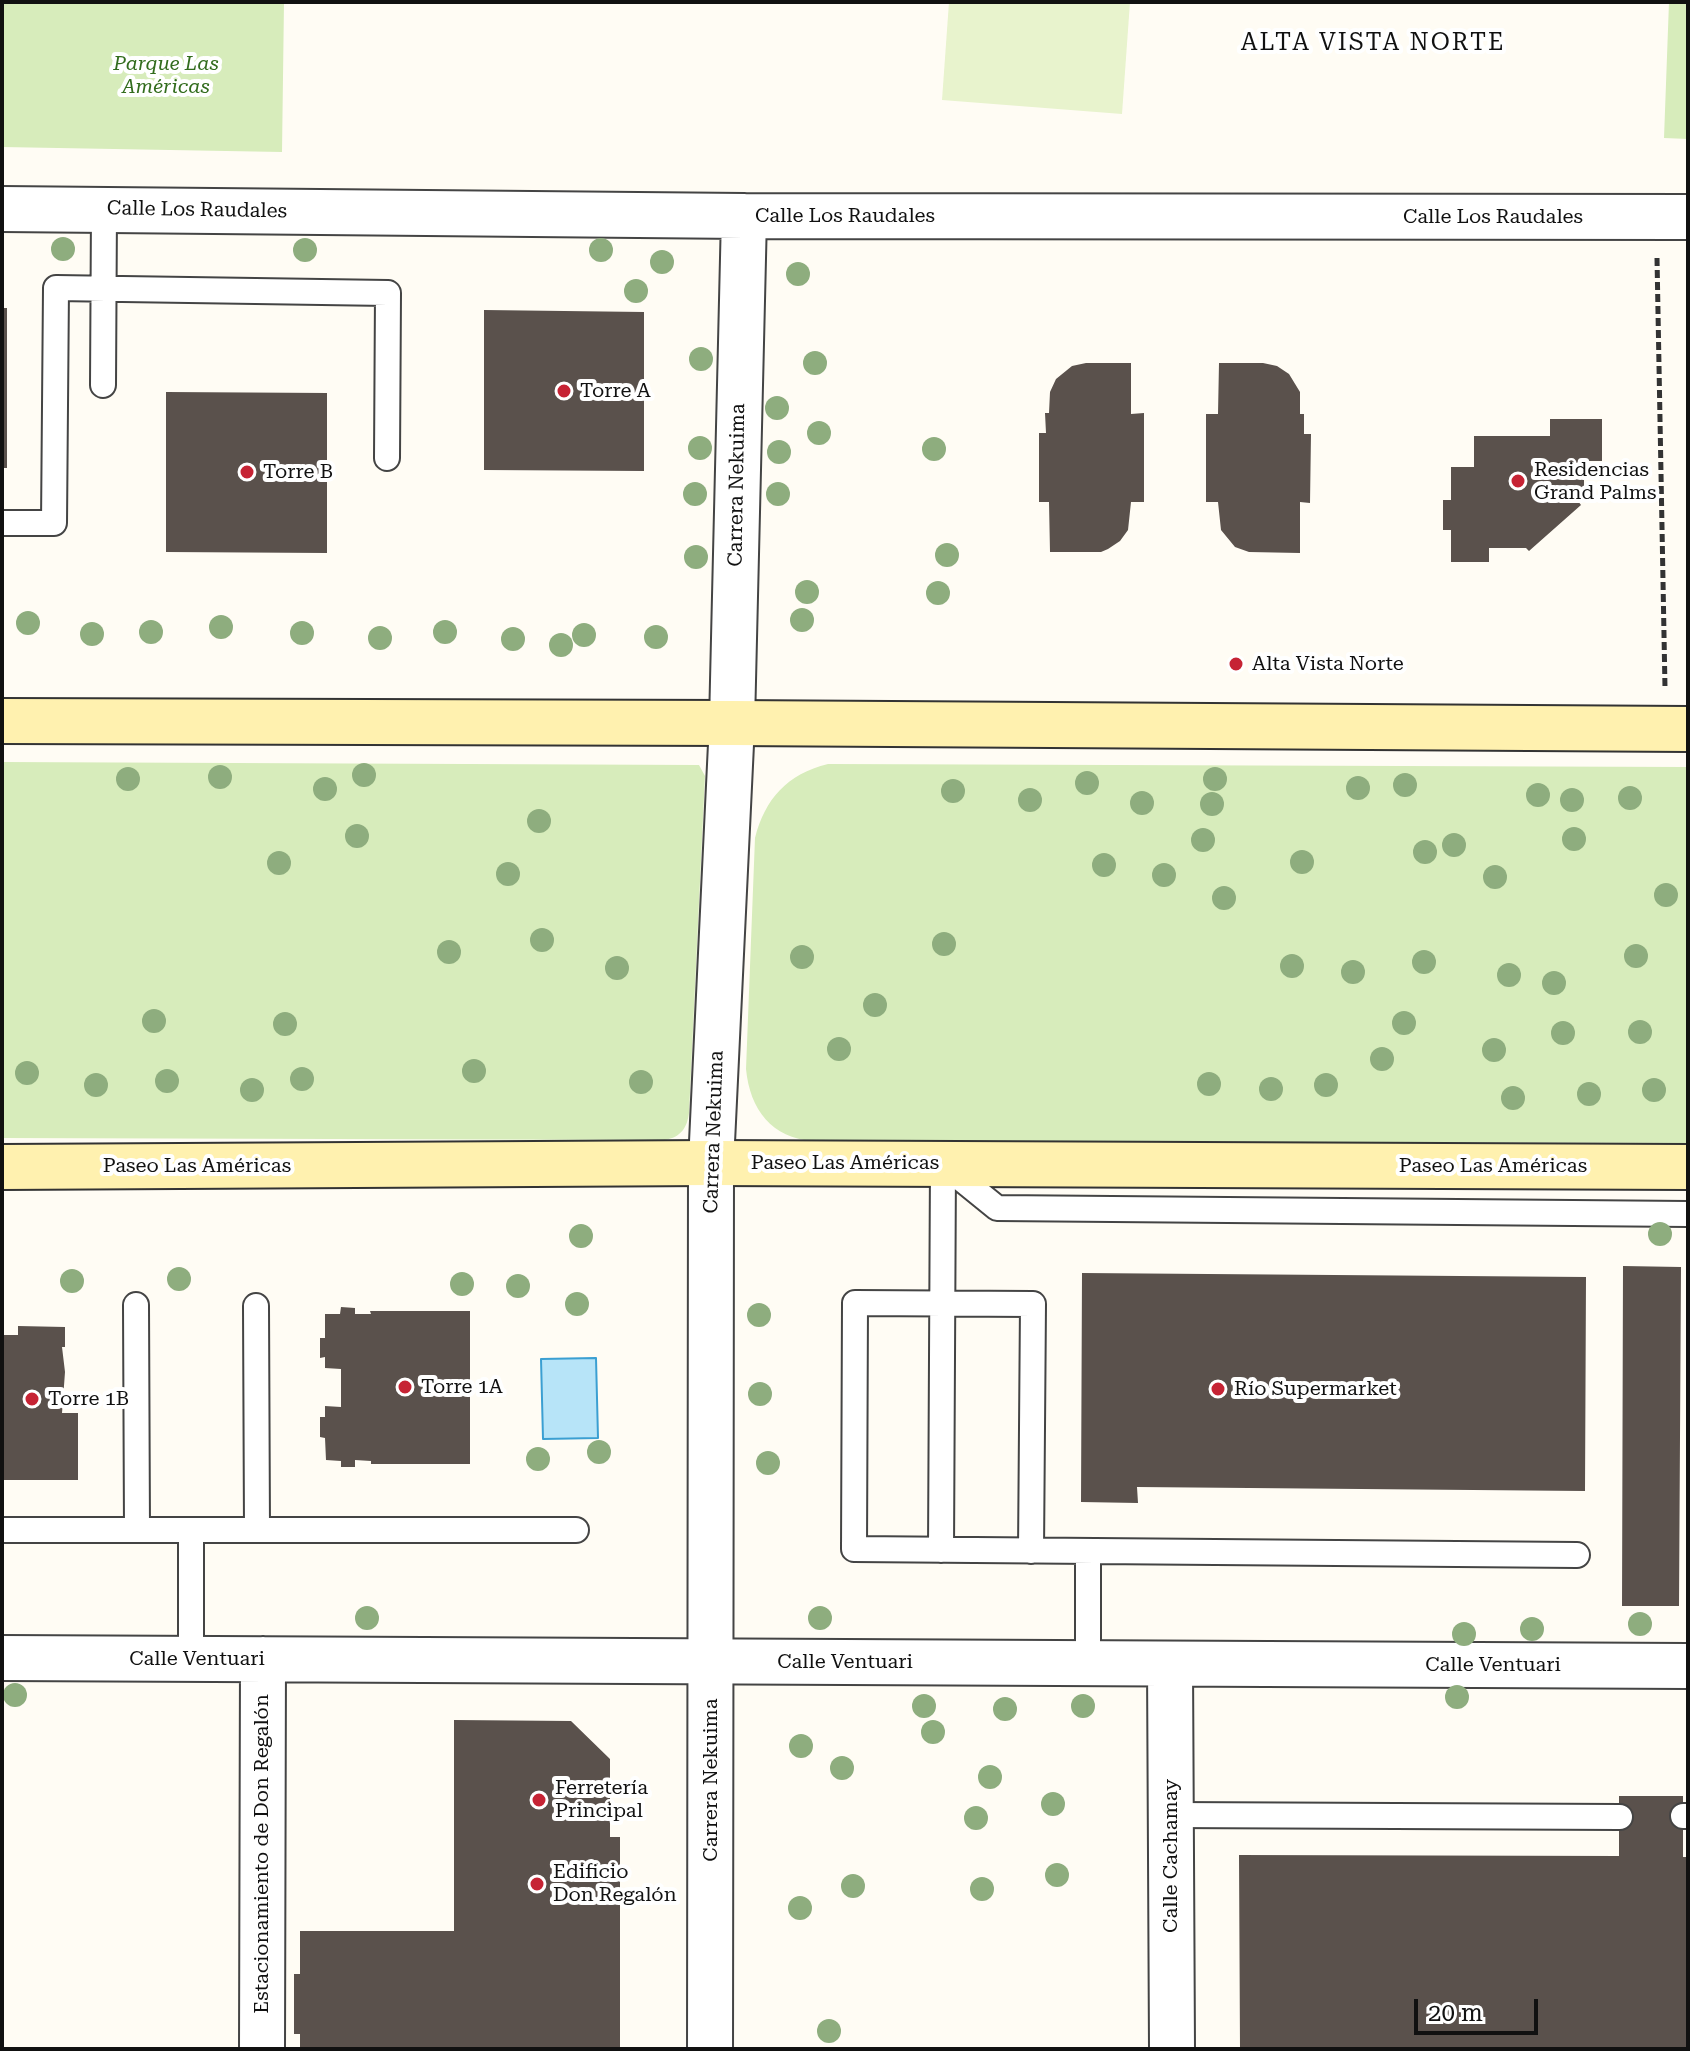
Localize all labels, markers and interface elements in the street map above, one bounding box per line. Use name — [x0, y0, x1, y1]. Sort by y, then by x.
district label: ALTA VISTA NORTE — [1241, 29, 1505, 57]
park label: Parque Las Américas — [113, 52, 219, 99]
street label: Calle Los Raudales — [107, 196, 287, 224]
street label: Calle Los Raudales — [755, 204, 935, 228]
street label: Calle Los Raudales — [1403, 205, 1583, 229]
place label: Torre A — [580, 379, 651, 403]
marker: Torre A — [555, 382, 573, 400]
street label: Carrera Nekuima — [724, 403, 750, 567]
place label: Residencias Grand Palms — [1534, 458, 1656, 505]
place label: Torre B — [263, 460, 333, 484]
marker: Torre B — [238, 463, 256, 481]
marker: Residencias Grand Palms — [1509, 472, 1527, 490]
place label: Alta Vista Norte — [1252, 652, 1404, 676]
marker: Alta Vista Norte — [1227, 655, 1245, 673]
street label: Carrera Nekuima — [699, 1050, 729, 1214]
street label: Paseo Las Américas — [751, 1151, 939, 1175]
street label: Paseo Las Américas — [103, 1154, 291, 1178]
street label: Paseo Las Américas — [1399, 1154, 1587, 1178]
place label: Torre 1A — [421, 1375, 503, 1399]
place label: Río Supermarket — [1234, 1377, 1397, 1401]
marker: Torre 1A — [396, 1378, 414, 1396]
marker: Río Supermarket — [1209, 1380, 1227, 1398]
place label: Torre 1B — [48, 1387, 129, 1411]
marker: Torre 1B — [23, 1390, 41, 1408]
street label: Calle Ventuari — [129, 1647, 265, 1671]
street label: Calle Ventuari — [777, 1650, 913, 1674]
street label: Calle Ventuari — [1425, 1653, 1561, 1677]
street label: Estacionamiento de Don Regalón — [250, 1694, 274, 2014]
street label: Carrera Nekuima — [699, 1698, 723, 1862]
place label: Ferretería Principal — [555, 1776, 648, 1823]
street label: Calle Cachamay — [1159, 1779, 1183, 1933]
marker: Ferretería Principal — [530, 1791, 548, 1809]
place label: Edificio Don Regalón — [553, 1860, 677, 1907]
marker: Edificio Don Regalón — [528, 1875, 546, 1893]
scale bar — [1418, 1983, 1542, 2033]
text: 20 m — [1428, 1999, 1483, 2027]

